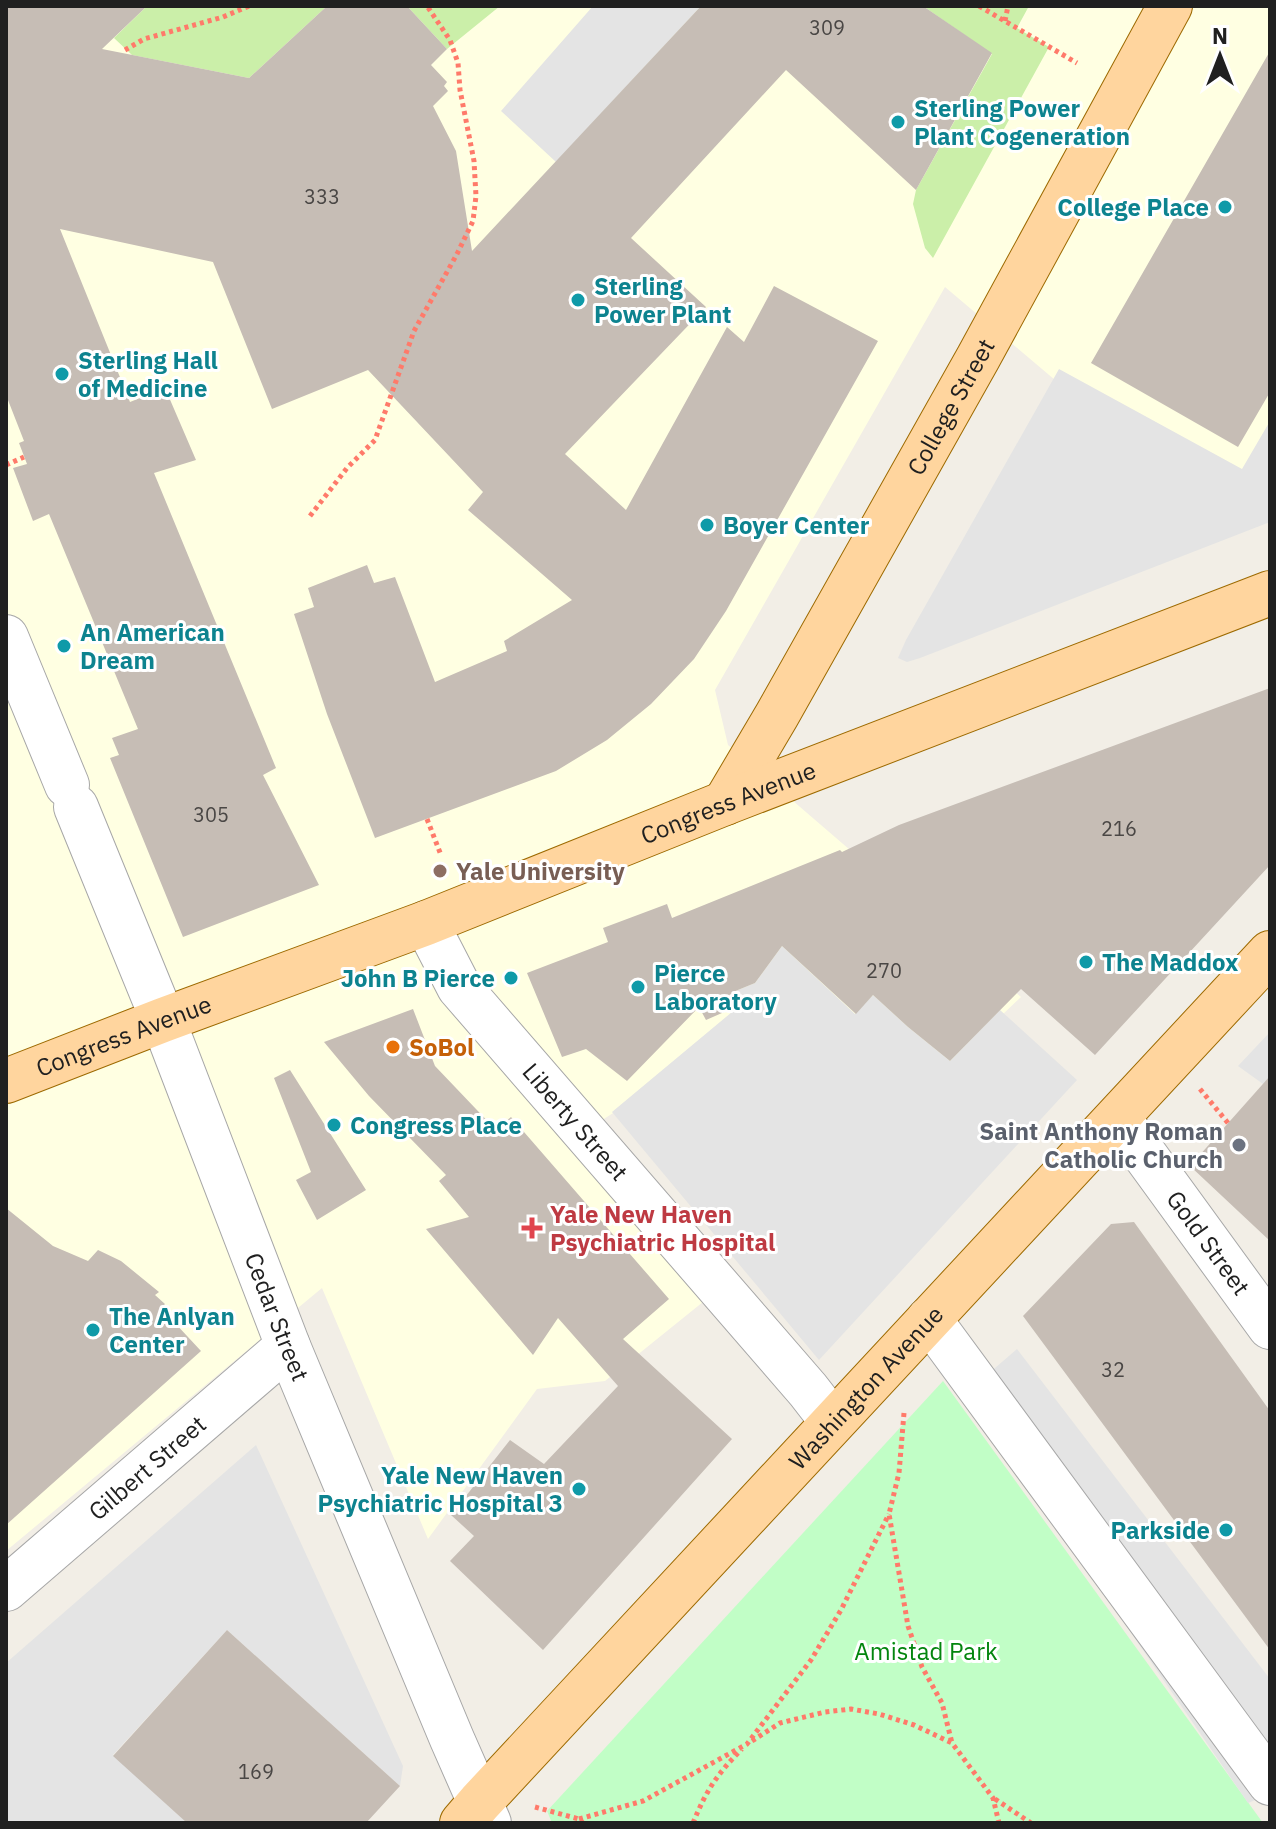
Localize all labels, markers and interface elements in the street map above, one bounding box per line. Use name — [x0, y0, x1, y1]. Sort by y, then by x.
house number: 309 — [809, 14, 845, 41]
north arrow — [1180, 16, 1260, 96]
text: N — [1212, 21, 1228, 50]
place label: Sterling Power Plant Cogeneration — [914, 92, 1130, 152]
marker: Sterling Power Plant Cogeneration — [889, 113, 907, 131]
house number: 333 — [304, 183, 340, 210]
place label: College Place — [1057, 191, 1209, 223]
marker: College Place — [1216, 198, 1234, 216]
place label: Sterling Power Plant — [594, 270, 732, 330]
marker: Sterling Power Plant — [569, 291, 587, 309]
street label: College Street — [899, 333, 1002, 481]
place label: Sterling Hall of Medicine — [78, 344, 218, 404]
marker: Sterling Hall of Medicine — [53, 365, 71, 383]
place label: Boyer Center — [723, 509, 870, 541]
marker: Boyer Center — [698, 516, 716, 534]
place label: An American Dream — [80, 616, 225, 676]
marker: An American Dream — [55, 637, 73, 655]
street label: Congress Avenue — [636, 754, 820, 851]
house number: 305 — [193, 801, 229, 828]
house number: 216 — [1101, 815, 1137, 842]
place label: Yale University — [456, 855, 625, 887]
marker: Yale University — [431, 862, 449, 880]
place label: The Maddox — [1102, 946, 1239, 978]
marker: The Maddox — [1077, 953, 1095, 971]
place label: Pierce Laboratory — [654, 957, 777, 1017]
house number: 270 — [866, 957, 902, 984]
place label: John B Pierce — [341, 962, 495, 994]
marker: John B Pierce — [502, 969, 520, 987]
marker: Pierce Laboratory — [629, 978, 647, 996]
street label: Congress Avenue — [31, 988, 216, 1084]
place label: SoBol — [409, 1031, 474, 1063]
marker: SoBol — [384, 1038, 402, 1056]
street label: Liberty Street — [516, 1056, 635, 1187]
place label: Congress Place — [350, 1109, 522, 1141]
place label: Saint Anthony Roman Catholic Church — [979, 1115, 1223, 1175]
marker: Congress Place — [325, 1116, 343, 1134]
marker: Saint Anthony Roman Catholic Church — [1230, 1136, 1248, 1154]
street label: Gold Street — [1160, 1184, 1257, 1301]
place label: Yale New Haven Psychiatric Hospital — [550, 1198, 775, 1258]
marker: Yale New Haven Psychiatric Hospital — [521, 1217, 543, 1239]
street label: Cedar Street — [238, 1248, 317, 1386]
street label: Washington Avenue — [782, 1299, 950, 1476]
place label: The Anlyan Center — [109, 1300, 235, 1360]
marker: The Anlyan Center — [84, 1321, 102, 1339]
house number: 32 — [1101, 1356, 1125, 1383]
street label: Gilbert Street — [81, 1408, 212, 1527]
place label: Yale New Haven Psychiatric Hospital 3 — [318, 1459, 563, 1519]
marker: Yale New Haven Psychiatric Hospital 3 — [570, 1480, 588, 1498]
place label: Parkside — [1111, 1514, 1210, 1546]
marker: Parkside — [1217, 1521, 1235, 1539]
park label: Amistad Park — [854, 1635, 998, 1667]
house number: 169 — [238, 1758, 274, 1785]

